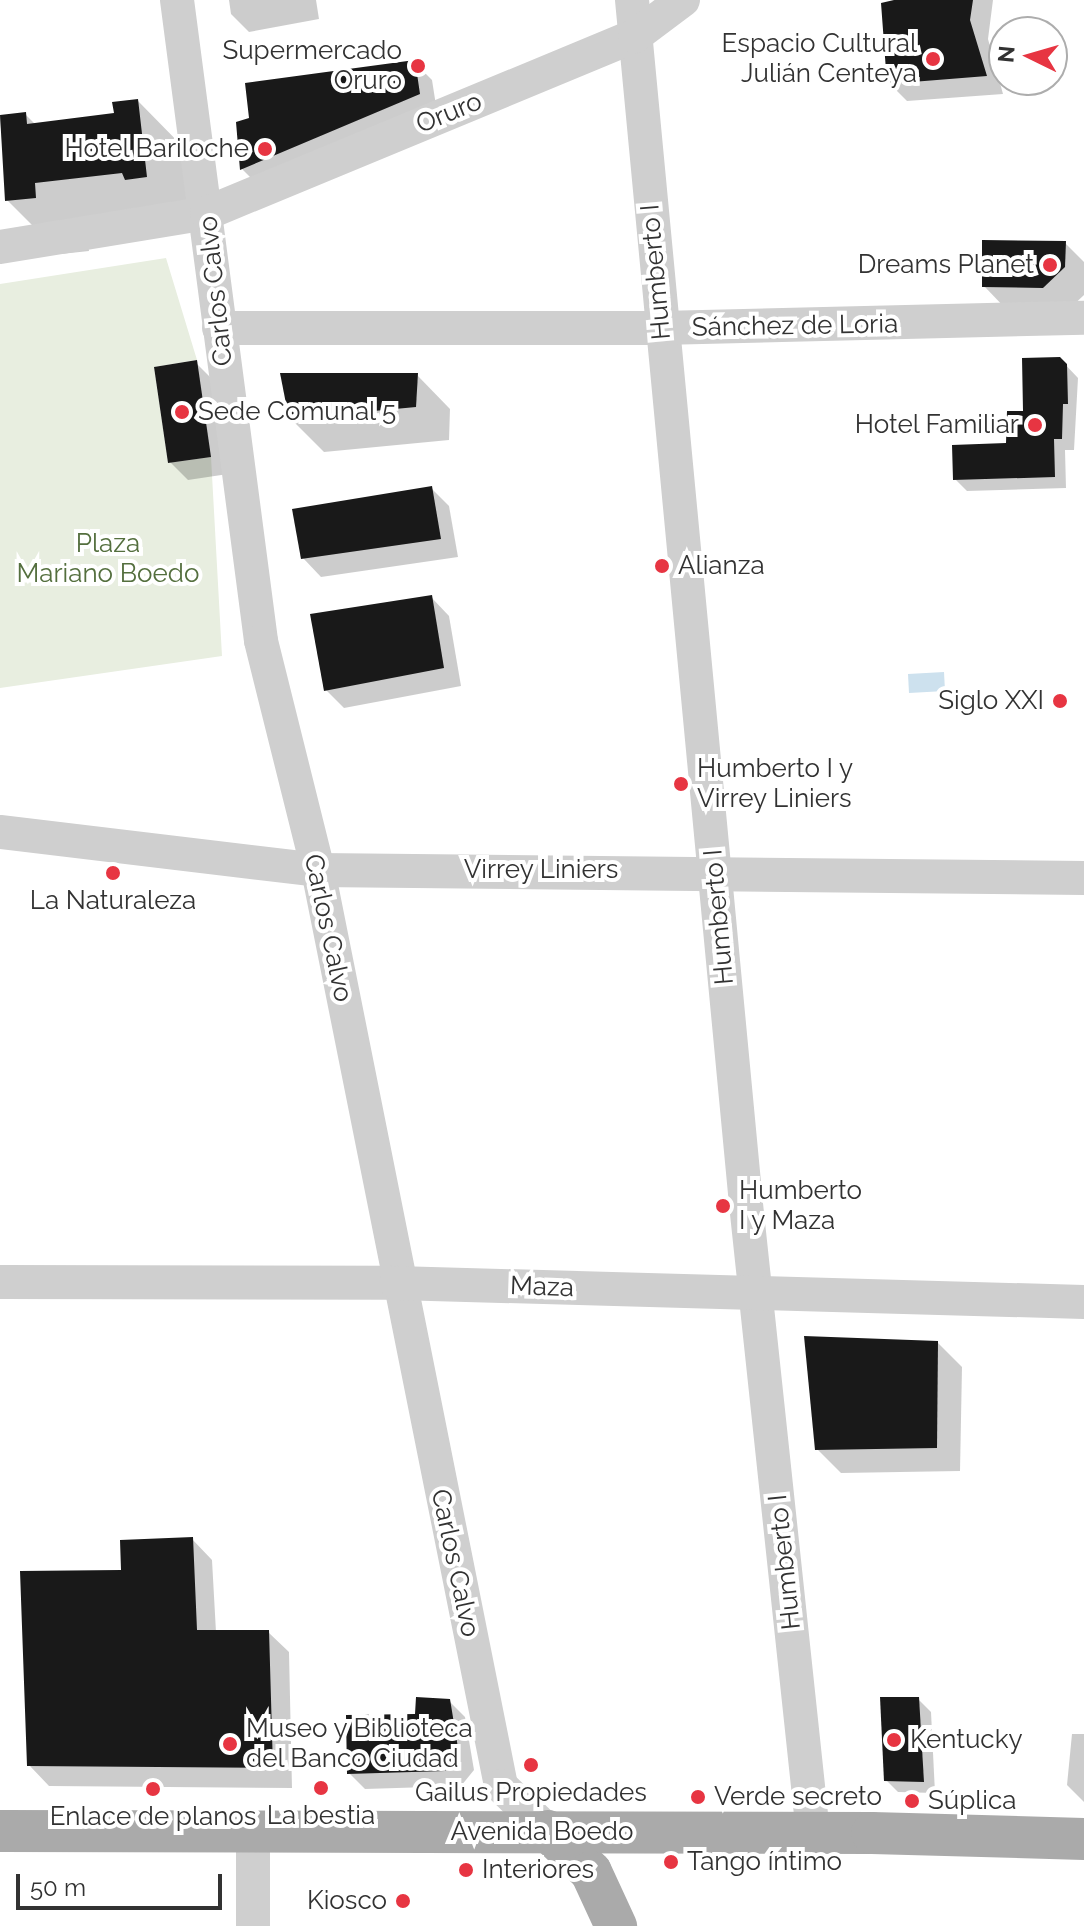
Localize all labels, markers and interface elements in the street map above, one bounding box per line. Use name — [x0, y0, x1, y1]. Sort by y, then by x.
north arrow — [988, 16, 1068, 96]
place label: Espacio Cultural Julián Centeya — [722, 28, 917, 90]
place label: Supermercado Oruro — [222, 35, 402, 96]
text: N — [992, 45, 1020, 64]
marker: Espacio Cultural Julián Centeya — [924, 50, 942, 68]
marker: Supermercado Oruro — [409, 57, 427, 75]
street label: Oruro — [412, 86, 486, 140]
place label: Hotel Bariloche — [64, 133, 249, 165]
marker: Hotel Bariloche — [256, 140, 274, 158]
street label: Humberto I — [635, 203, 677, 341]
street label: Carlos Calvo — [193, 215, 239, 367]
place label: Dreams Planet — [858, 249, 1034, 281]
marker: Dreams Planet — [1041, 256, 1059, 274]
street label: Sánchez de Loria — [692, 309, 898, 343]
place label: Sede Comunal 5 — [198, 396, 397, 428]
marker: Sede Comunal 5 — [173, 403, 191, 421]
place label: Hotel Familiar — [854, 409, 1019, 441]
marker: Hotel Familiar — [1026, 416, 1044, 434]
park label: Plaza Mariano Boedo — [17, 528, 199, 590]
place label: Alianza — [678, 550, 765, 582]
marker: Alianza — [653, 557, 671, 575]
place label: Siglo XXI — [938, 685, 1044, 717]
marker: Siglo XXI — [1051, 692, 1069, 710]
place label: Humberto I y Virrey Liniers — [697, 753, 854, 814]
marker: Humberto I y Virrey Liniers — [672, 775, 690, 793]
street label: Humberto I — [698, 848, 740, 986]
street label: Carlos Calvo — [297, 851, 359, 1005]
street label: Virrey Liniers — [463, 854, 619, 886]
marker: La Naturaleza — [104, 864, 122, 882]
place label: La Naturaleza — [30, 885, 196, 917]
place label: Humberto I y Maza — [739, 1175, 862, 1236]
marker: Humberto I y Maza — [714, 1197, 732, 1215]
street label: Maza — [510, 1270, 574, 1304]
street label: Carlos Calvo — [424, 1486, 486, 1640]
street label: Humberto I — [762, 1493, 808, 1631]
place label: Museo y Biblioteca del Banco Ciudad — [246, 1713, 474, 1774]
place label: Kentucky — [910, 1724, 1023, 1756]
marker: Kentucky — [885, 1731, 903, 1749]
marker: Museo y Biblioteca del Banco Ciudad — [221, 1735, 239, 1753]
marker: Gailus Propiedades — [522, 1756, 540, 1774]
place label: Gailus Propiedades — [415, 1777, 647, 1809]
marker: La bestia — [312, 1779, 330, 1797]
marker: Enlace de planos — [144, 1780, 162, 1798]
place label: Verde secreto — [714, 1781, 882, 1813]
place label: Súplica — [928, 1785, 1016, 1817]
marker: Verde secreto — [689, 1788, 707, 1806]
marker: Súplica — [903, 1792, 921, 1810]
place label: La bestia — [267, 1800, 375, 1832]
place label: Enlace de planos — [50, 1801, 256, 1833]
street label: Avenida Boedo — [451, 1816, 633, 1848]
place label: Tango íntimo — [687, 1846, 842, 1878]
marker: Tango íntimo — [662, 1853, 680, 1871]
place label: Interiores — [482, 1854, 594, 1886]
scale bar — [20, 1858, 226, 1908]
marker: Interiores — [457, 1861, 475, 1879]
text: 50 m — [30, 1873, 86, 1902]
place label: Kiosco — [307, 1885, 387, 1917]
marker: Kiosco — [394, 1892, 412, 1910]

